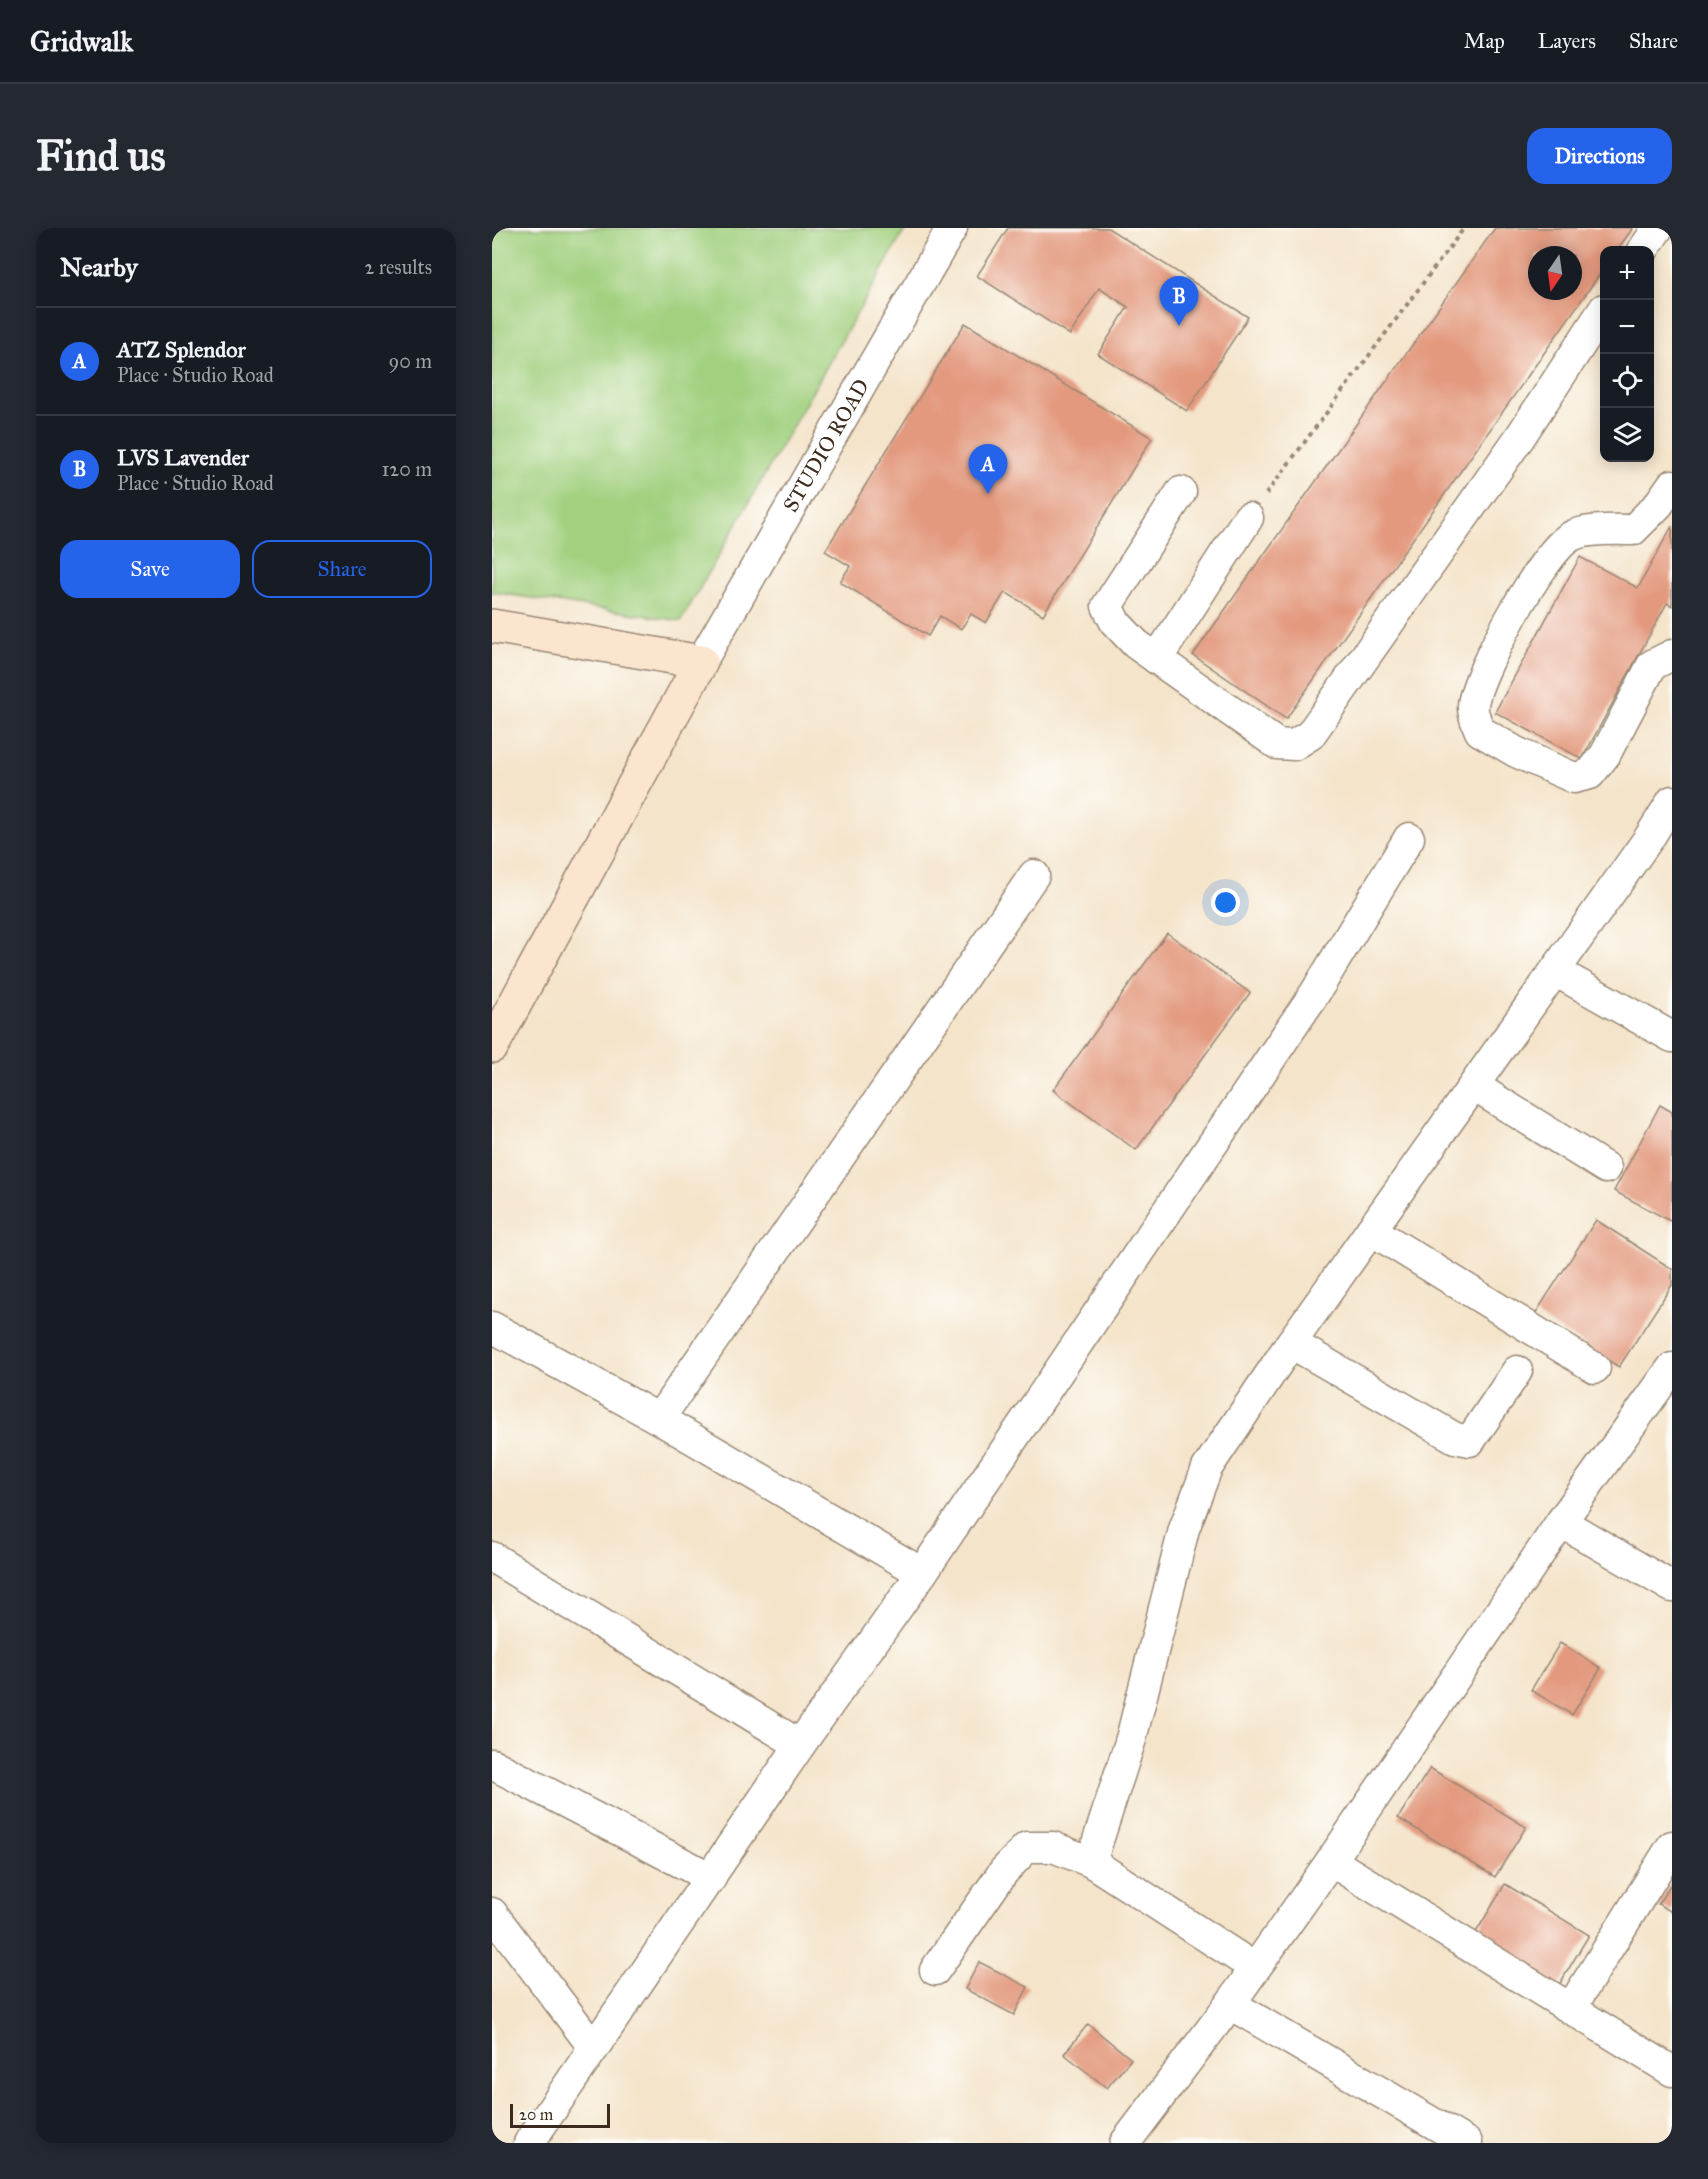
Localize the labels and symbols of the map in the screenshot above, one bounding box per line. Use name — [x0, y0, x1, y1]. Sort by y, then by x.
north arrow — [1528, 246, 1582, 300]
pin: B — [1160, 276, 1198, 326]
street label: STUDIO ROAD — [777, 374, 875, 517]
pin: A — [968, 444, 1008, 494]
your location — [1211, 888, 1240, 917]
scale bar — [510, 2101, 610, 2128]

